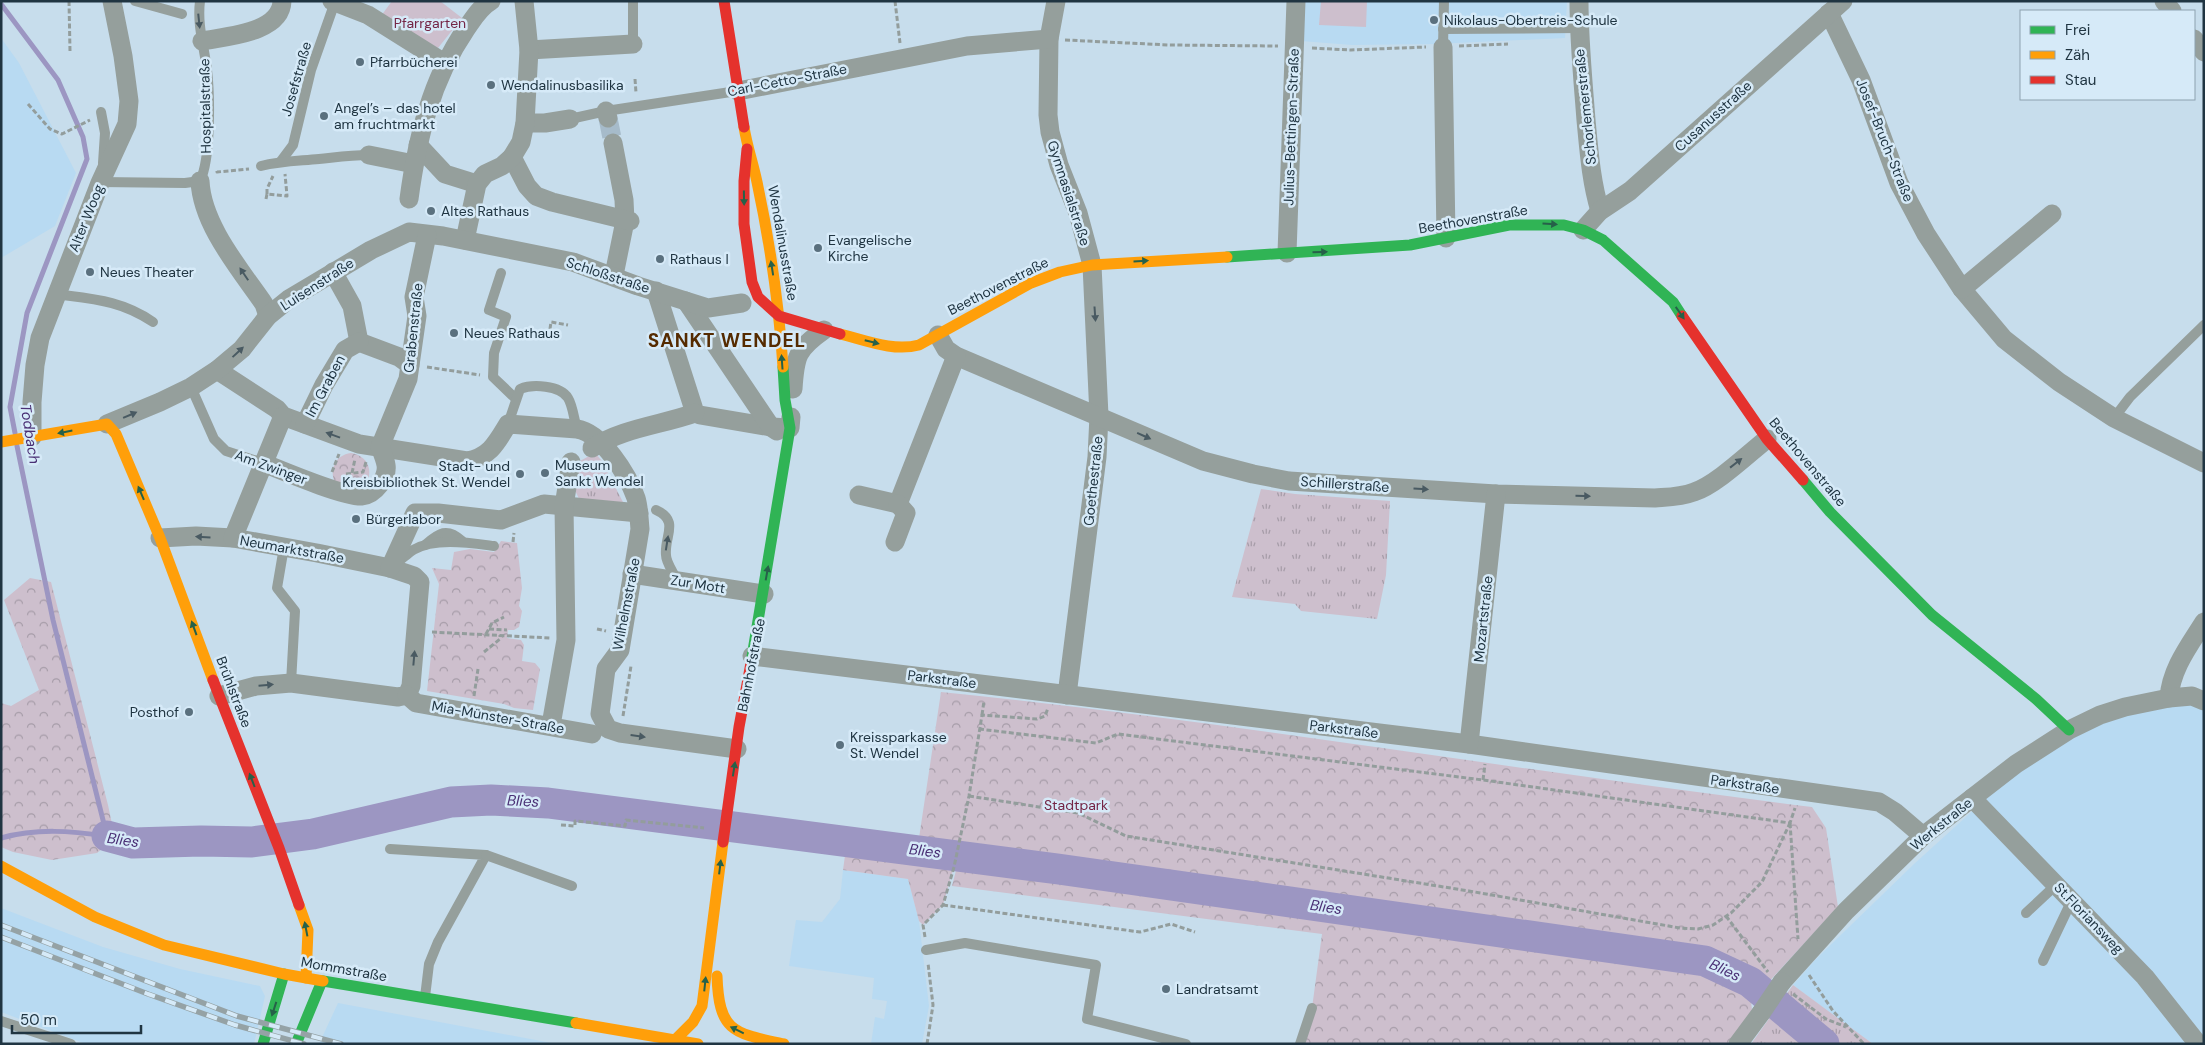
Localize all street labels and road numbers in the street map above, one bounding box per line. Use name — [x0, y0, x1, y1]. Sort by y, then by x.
street label: Josefstraße — [277, 40, 315, 118]
street label: Julius-Bettingen-Straße — [1279, 48, 1303, 206]
street label: Schorlemerstraße — [1570, 48, 1600, 166]
street label: Hospitalstraße — [195, 58, 215, 154]
street label: Carl-Cetto-Straße — [726, 60, 848, 100]
street label: Josef-Bruch-Straße — [1852, 76, 1918, 204]
street label: Cusanusstraße — [1671, 77, 1755, 155]
street label: Gymnasialstraße — [1043, 138, 1095, 248]
street label: Alter Woog — [64, 181, 108, 255]
street label: Wendalinusstraße — [764, 184, 802, 302]
street label: Beethovenstraße — [1417, 201, 1529, 237]
street label: Schloßstraße — [564, 253, 652, 297]
street label: Beethovenstraße — [945, 253, 1051, 319]
street label: Luisenstraße — [277, 254, 357, 314]
street label: Grabenstraße — [399, 282, 427, 374]
street label: Im Graben — [301, 352, 349, 420]
street label: Beethovenstraße — [1766, 414, 1850, 510]
street label: Goethestraße — [1079, 435, 1107, 527]
street label: Am Zwinger — [232, 446, 310, 488]
street label: Schillerstraße — [1300, 472, 1390, 496]
street label: Neumarktstraße — [238, 531, 346, 567]
street label: Wilhelmstraße — [608, 556, 644, 652]
street label: Zur Mott — [669, 571, 727, 597]
street label: Mozartstraße — [1470, 575, 1496, 663]
street label: Bahnhofstraße — [733, 617, 769, 713]
street label: Brühlstraße — [212, 654, 256, 730]
street label: Parkstraße — [907, 666, 978, 692]
street label: Mia-Münster-Straße — [430, 696, 566, 738]
street label: Parkstraße — [1309, 716, 1380, 742]
street label: Parkstraße — [1709, 770, 1781, 798]
street label: Werkstraße — [1906, 793, 1976, 854]
street label: St.Floriansweg — [2050, 879, 2128, 958]
street label: Mommstraße — [300, 953, 388, 985]

